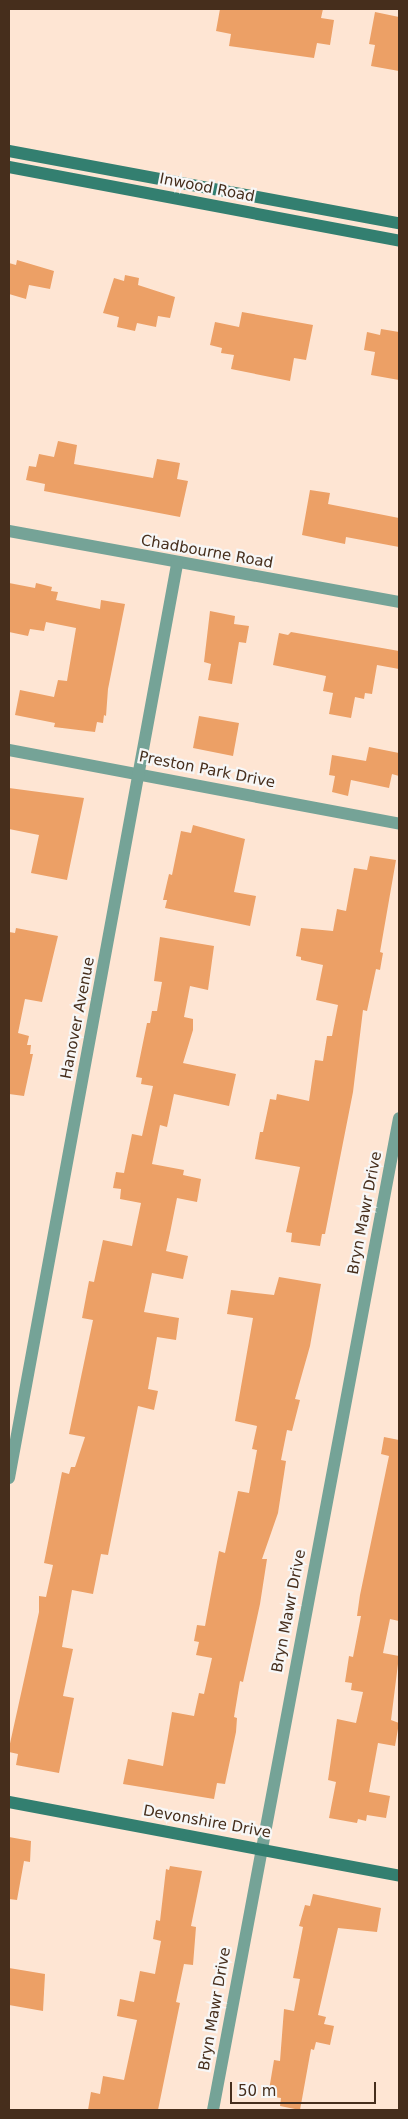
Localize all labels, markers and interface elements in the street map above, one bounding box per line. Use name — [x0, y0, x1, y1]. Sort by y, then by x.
street label: Inwood Road — [158, 170, 256, 206]
street label: Chadbourne Road — [139, 532, 275, 572]
street label: Preston Park Drive — [137, 748, 277, 792]
street label: Hanover Avenue — [57, 955, 99, 1081]
street label: Bryn Mawr Drive — [344, 1150, 386, 1276]
street label: Bryn Mawr Drive — [268, 1548, 310, 1674]
street label: Devonshire Drive — [142, 1802, 272, 1842]
street label: Bryn Mawr Drive — [195, 1946, 235, 2072]
scale bar — [233, 2072, 379, 2104]
text: 50 m — [238, 2082, 276, 2100]

